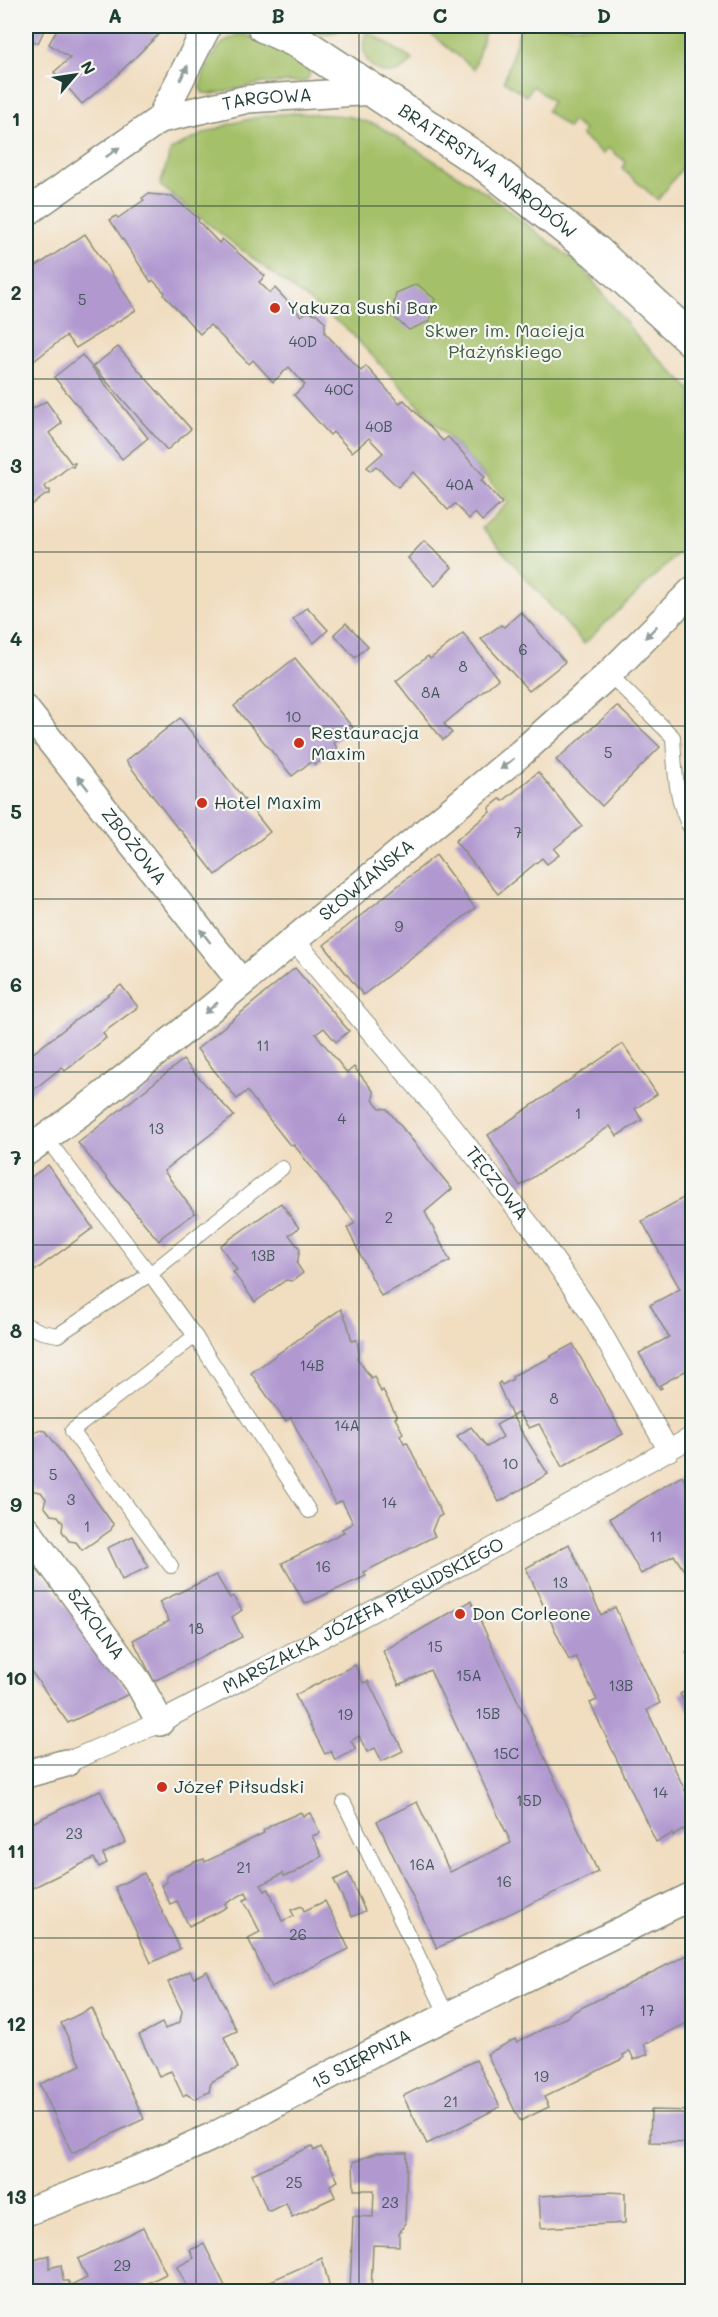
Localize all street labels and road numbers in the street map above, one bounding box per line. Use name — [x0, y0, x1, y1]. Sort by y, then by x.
street label: TARGOWA — [220, 82, 313, 115]
street label: BRATERSTWA NARODÓW — [394, 98, 582, 243]
street label: ZBOŻOWA — [97, 802, 173, 890]
street label: SŁOWIAŃSKA — [314, 833, 419, 926]
street label: TĘCZOWA — [461, 1141, 534, 1224]
street label: MARSZAŁKA JÓZEFA PIŁSUDSKIEGO — [218, 1531, 508, 1698]
street label: SZKOLNA — [62, 1583, 131, 1664]
street label: 15 SIERPNIA — [307, 2023, 415, 2094]

